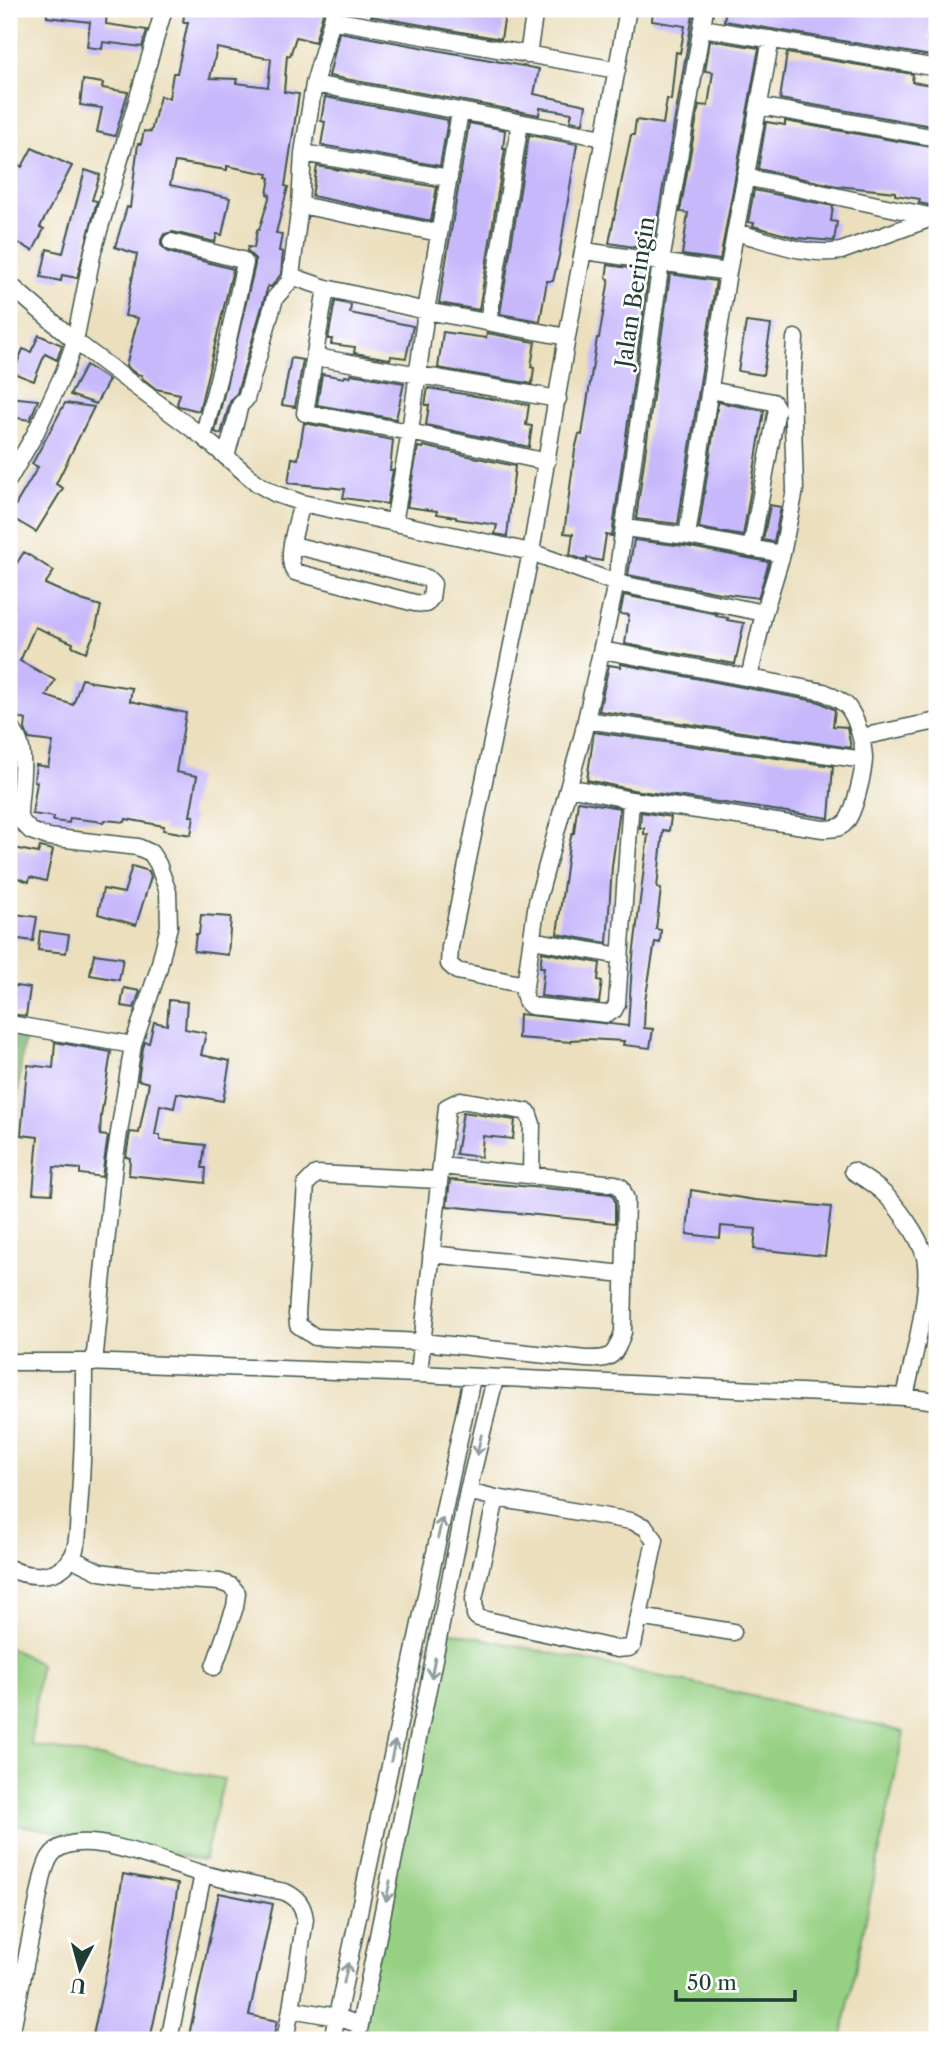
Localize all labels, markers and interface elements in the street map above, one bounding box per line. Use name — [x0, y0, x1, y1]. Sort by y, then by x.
street label: Jalan Beringin — [609, 214, 661, 373]
one-way arrow — [472, 1433, 485, 1456]
one-way arrow — [433, 1517, 447, 1540]
one-way arrow — [426, 1656, 440, 1679]
one-way arrow — [386, 1740, 400, 1763]
one-way arrow — [380, 1879, 394, 1902]
north arrow — [46, 1934, 116, 2004]
scale bar — [676, 1958, 796, 2002]
one-way arrow — [339, 1962, 353, 1985]
text: 50 m — [687, 1970, 737, 1995]
text: U — [69, 1973, 87, 1998]

